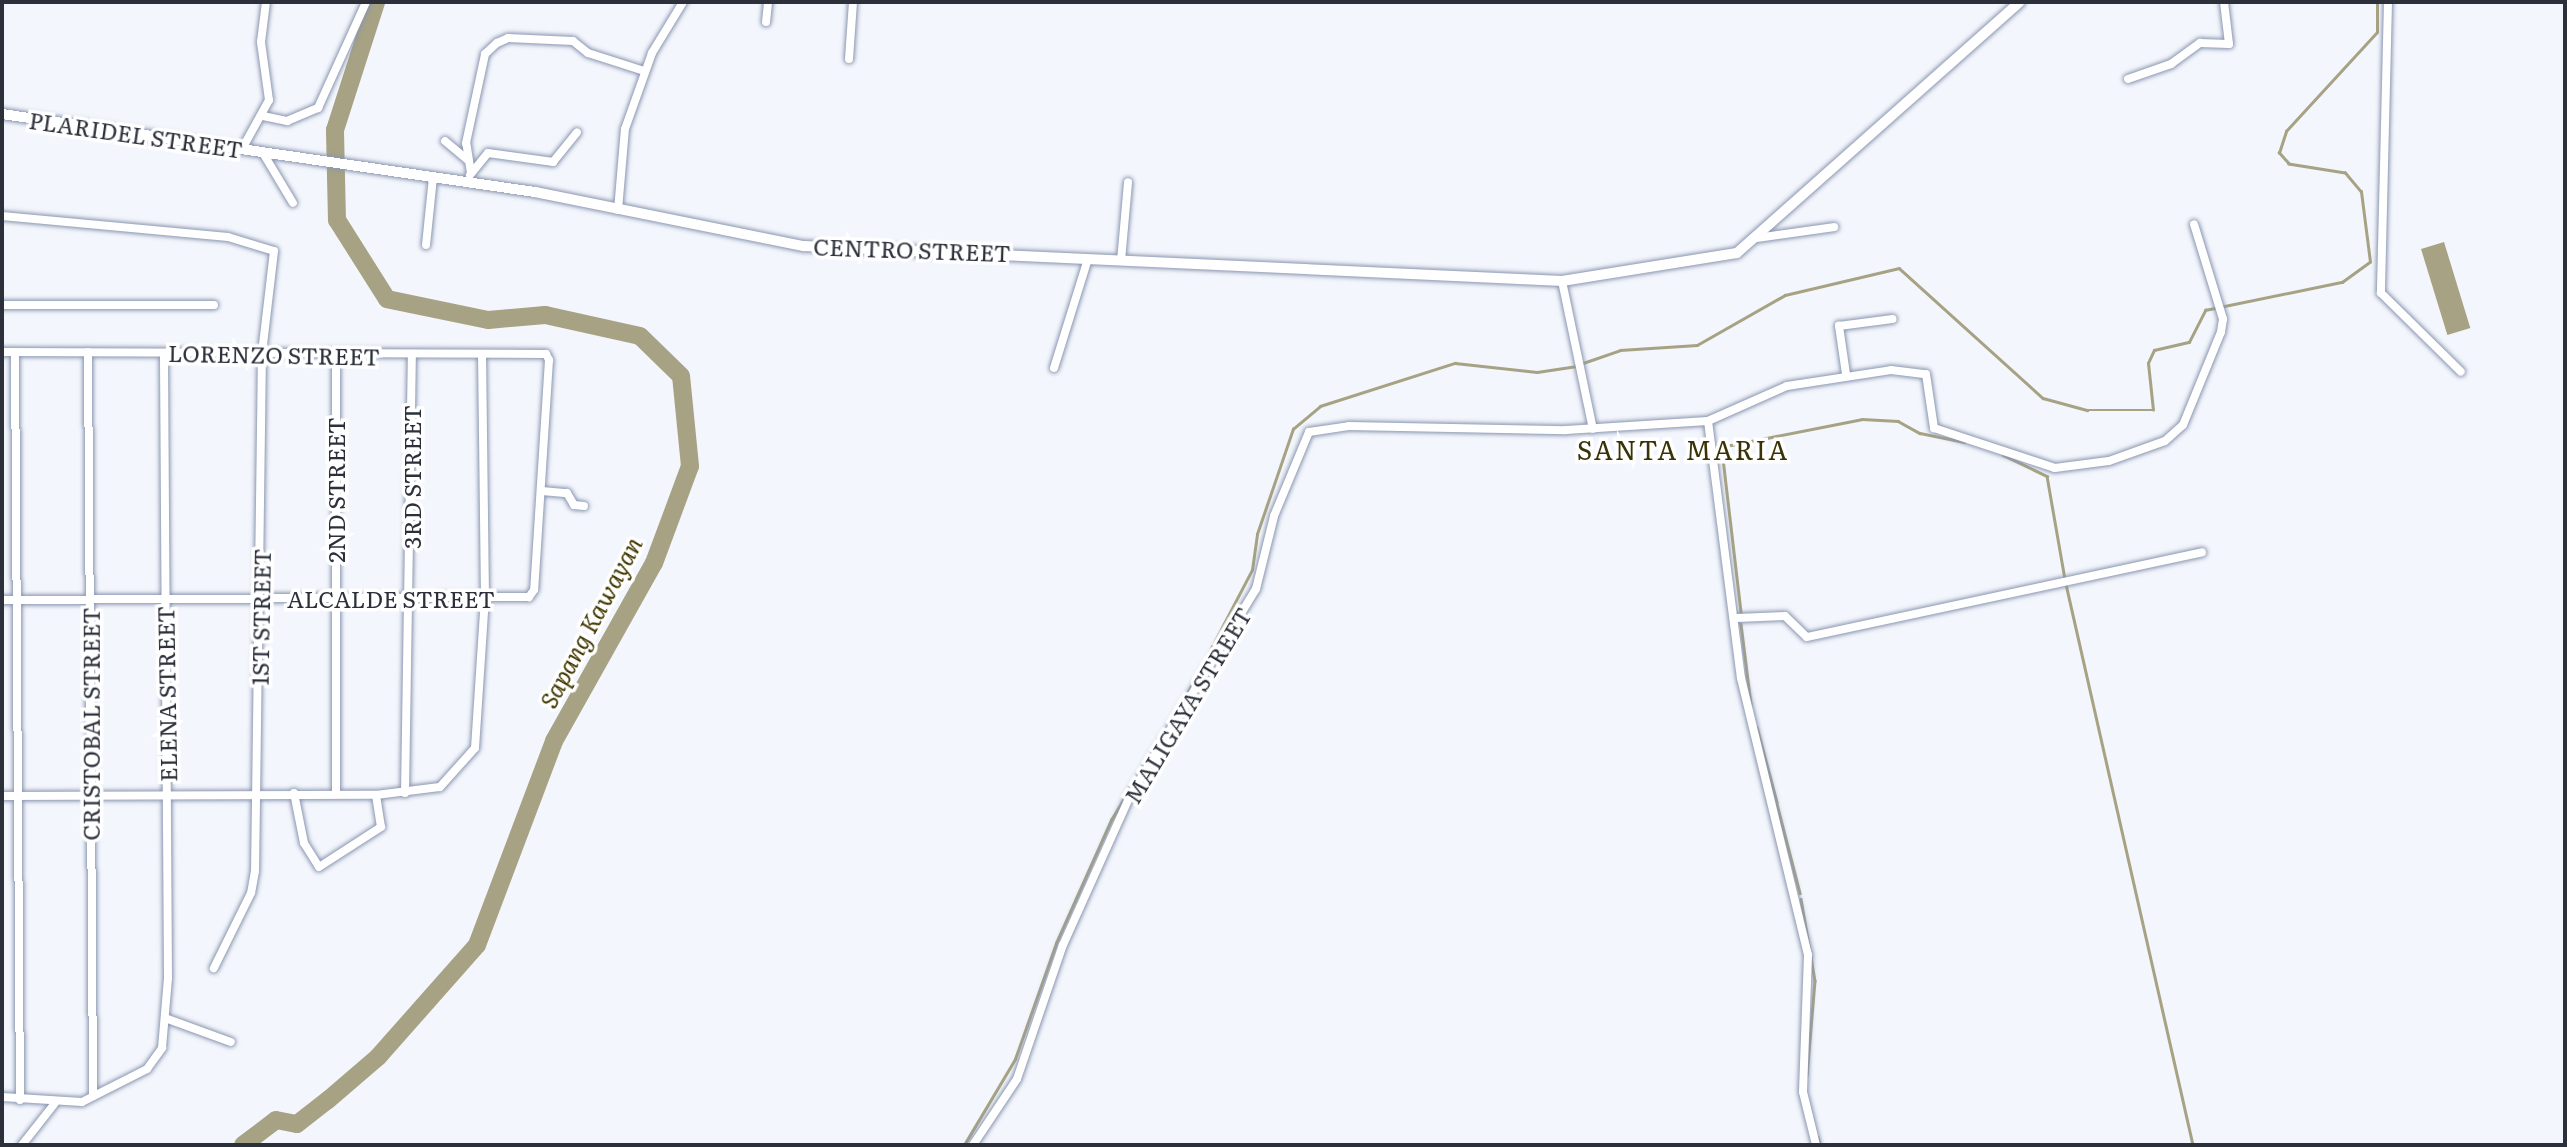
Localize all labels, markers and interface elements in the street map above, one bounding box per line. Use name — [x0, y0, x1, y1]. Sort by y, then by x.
street label: PLARIDEL STREET — [27, 105, 245, 163]
street label: CENTRO STREET — [813, 232, 1011, 266]
street label: LORENZO STREET — [168, 338, 380, 370]
street label: 3RD STREET — [397, 405, 425, 549]
street label: 2ND STREET — [321, 417, 349, 563]
district label: SANTA MARIA — [1578, 433, 1788, 465]
water label: Sapang Kawayan — [533, 532, 647, 712]
street label: 1ST STREET — [245, 548, 275, 686]
street label: ALCALDE STREET — [287, 584, 495, 612]
street label: MALIGAYA STREET — [1118, 602, 1256, 808]
street label: ELENA STREET — [151, 606, 181, 782]
street label: CRISTOBAL STREET — [76, 607, 104, 841]

